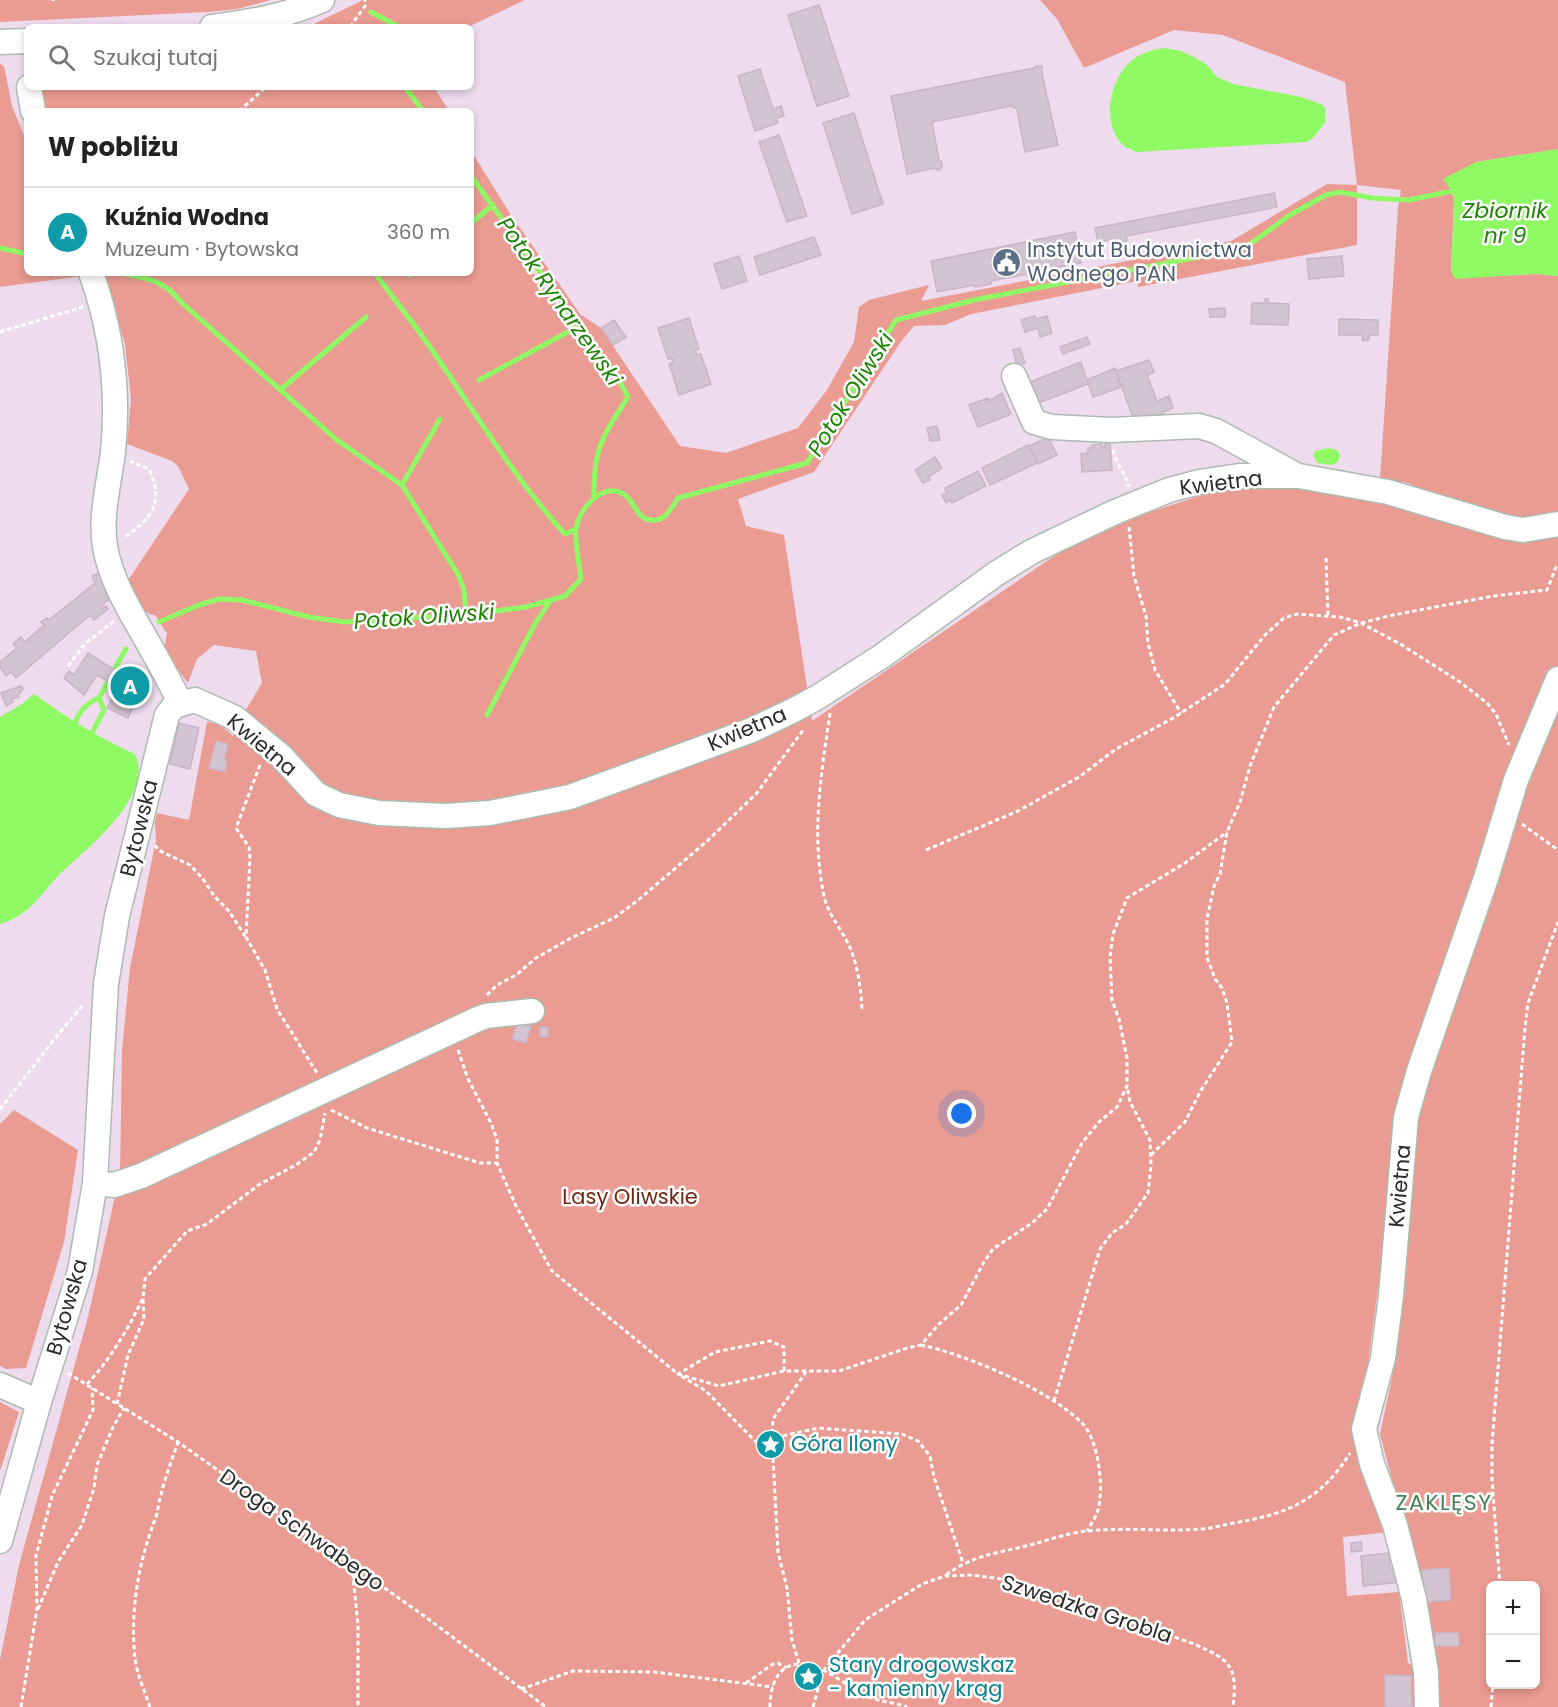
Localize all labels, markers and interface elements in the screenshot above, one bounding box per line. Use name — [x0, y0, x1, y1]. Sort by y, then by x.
search box — [24, 24, 474, 90]
icon: search — [45, 41, 78, 74]
text: Szukaj tutaj — [93, 42, 218, 73]
text: W pobliżu — [48, 129, 179, 165]
water label: Zbiornik nr 9 — [1461, 195, 1549, 251]
text: Kuźnia Wodna — [105, 202, 269, 233]
water label: Potok Rynarzewski — [490, 211, 630, 392]
text: A — [60, 218, 75, 246]
text: 360 m — [387, 218, 450, 246]
text: Muzeum · Bytowska — [105, 235, 299, 263]
place label: Instytut Budownictwa Wodnego PAN — [1027, 235, 1252, 288]
public building icon: Instytut Budownictwa Wodnego PAN — [990, 246, 1022, 278]
water label: Potok Oliwski — [800, 326, 901, 462]
street label: Kwietna — [1178, 463, 1264, 502]
water label: Potok Oliwski — [353, 596, 496, 637]
pin: A — [110, 664, 150, 708]
street label: Kwietna — [703, 699, 791, 758]
street label: Kwietna — [221, 707, 304, 782]
street label: Bytowska — [112, 776, 165, 879]
your location — [947, 1099, 976, 1128]
street label: Kwietna — [1381, 1143, 1418, 1229]
park label: Lasy Oliwskie — [562, 1182, 698, 1211]
street label: Bytowska — [39, 1255, 94, 1358]
place icon: Góra Ilony — [754, 1428, 786, 1460]
place label: Góra Ilony — [791, 1429, 898, 1458]
street label: Droga Schwabego — [214, 1462, 390, 1597]
district label: ZAKLĘSY — [1396, 1487, 1492, 1518]
street label: Szwedzka Grobla — [998, 1567, 1176, 1650]
map controls — [1486, 1581, 1540, 1689]
button: + — [1486, 1581, 1540, 1635]
button: − — [1486, 1635, 1540, 1689]
place label: Stary drogowskaz - kamienny krąg — [829, 1650, 1014, 1703]
place icon: Stary drogowskaz - kamienny krąg — [792, 1661, 824, 1693]

